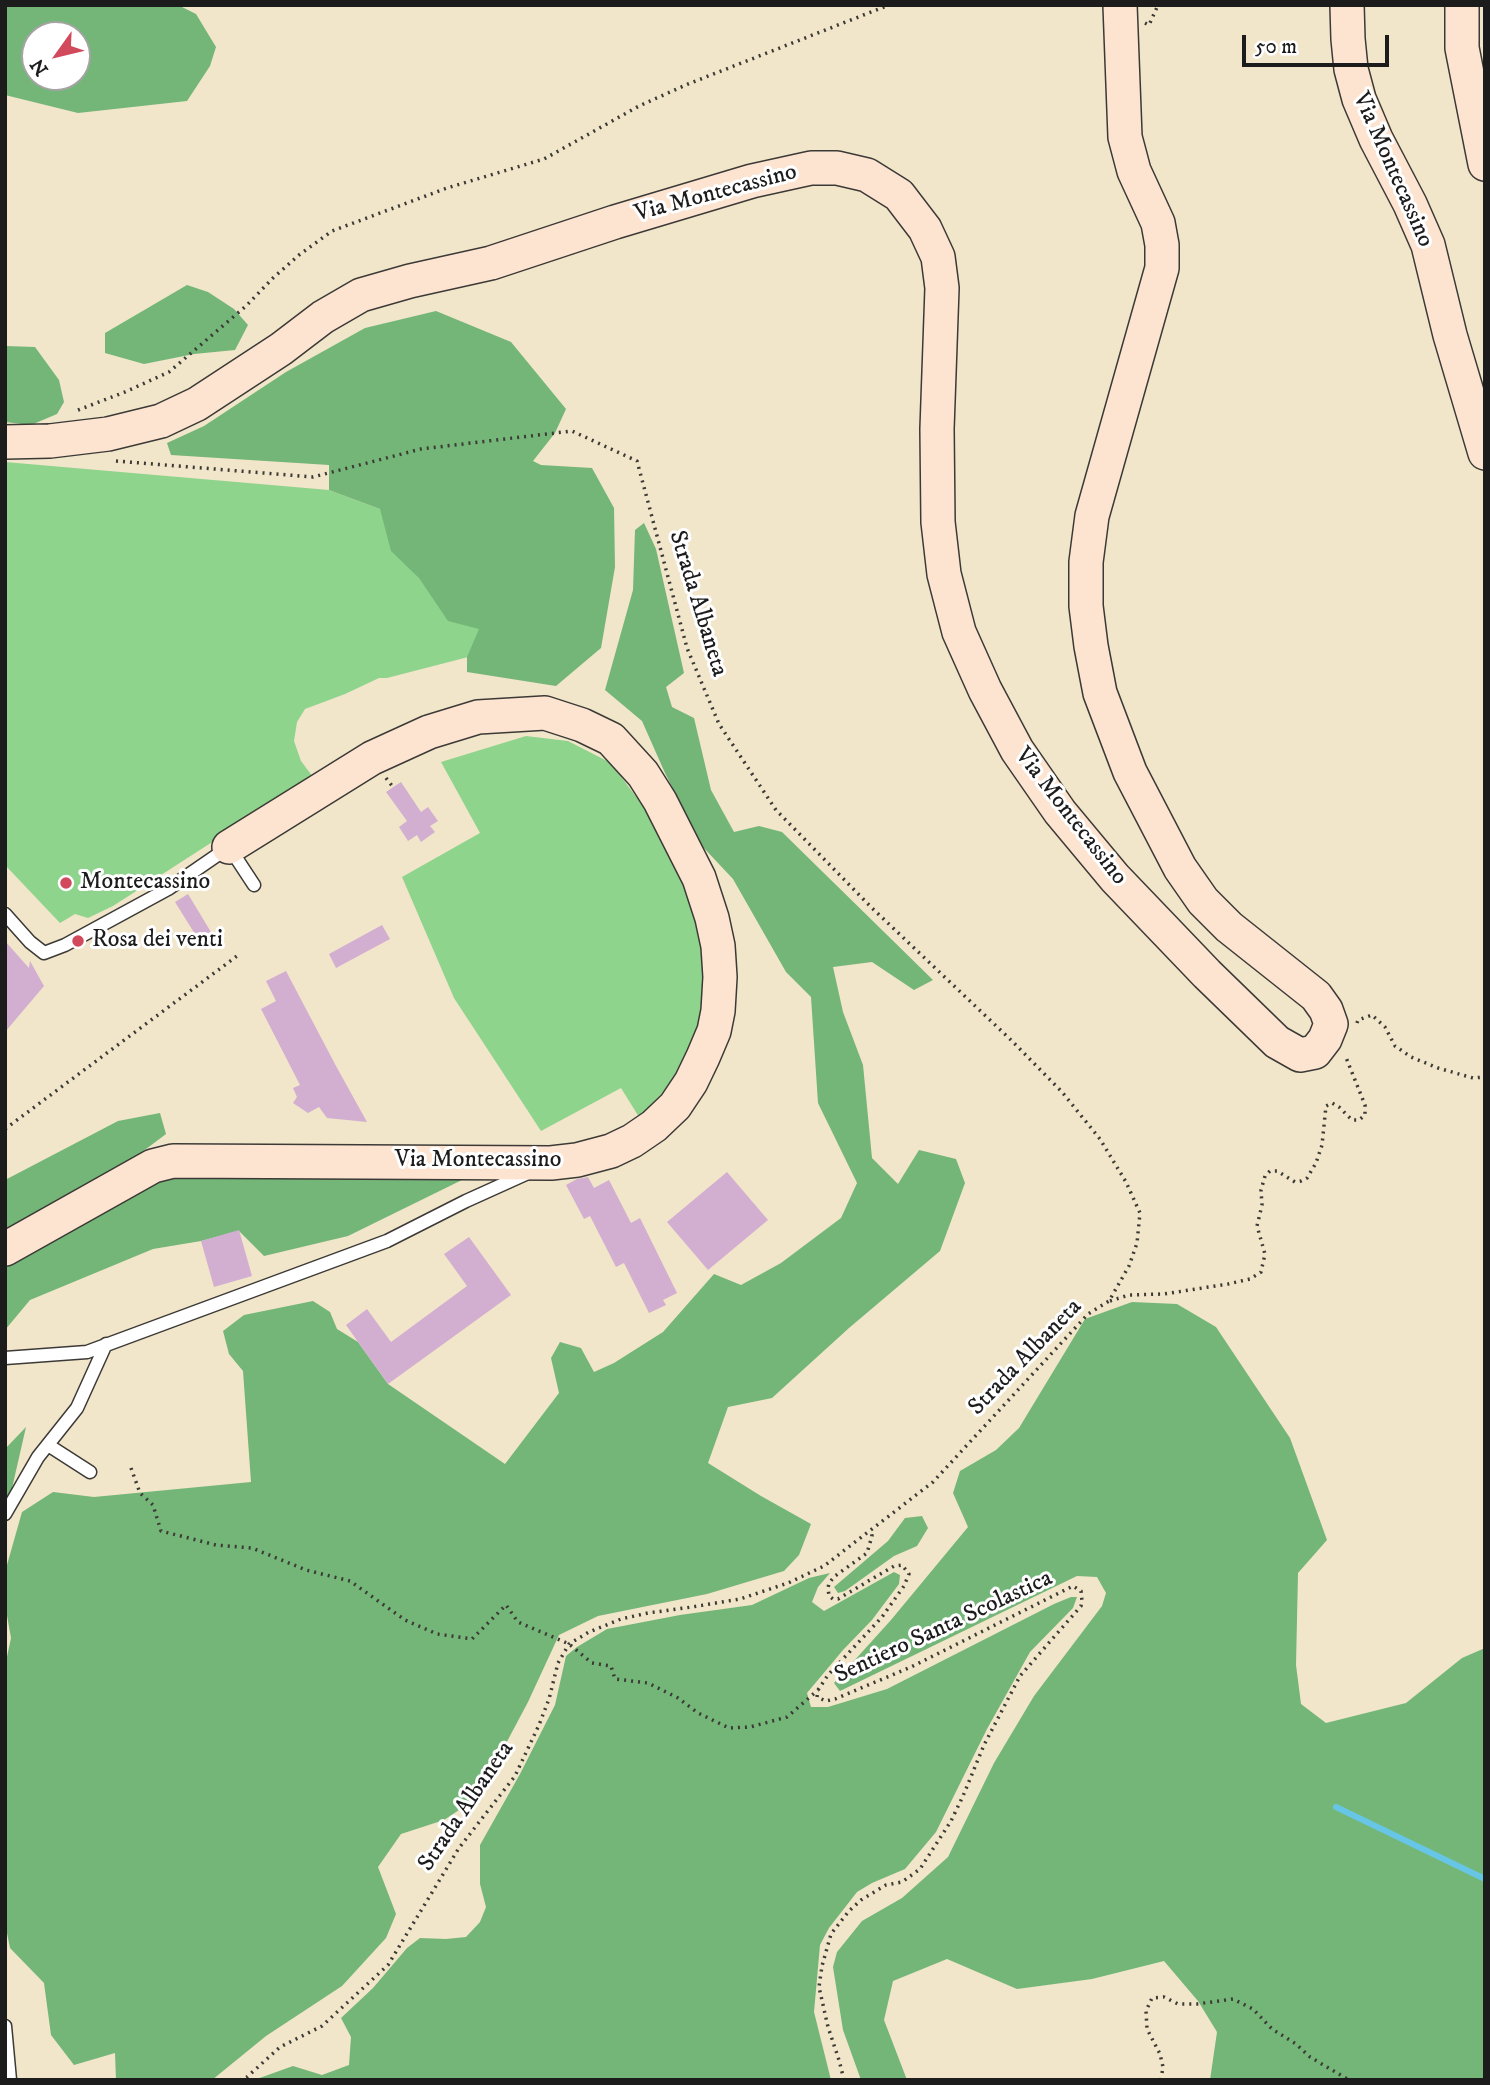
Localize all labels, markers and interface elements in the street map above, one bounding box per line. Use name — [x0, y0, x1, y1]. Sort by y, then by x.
north arrow — [21, 21, 91, 91]
scale bar — [1245, 21, 1392, 65]
text: 50 m — [1255, 34, 1297, 60]
text: N — [26, 54, 54, 80]
street label: Via Montecassino — [1345, 88, 1439, 252]
street label: Via Montecassino — [632, 159, 800, 229]
street label: Strada Albaneta — [661, 528, 733, 680]
street label: Via Montecassino — [1007, 742, 1133, 892]
place label: Montecassino — [80, 869, 210, 897]
marker: Montecassino — [58, 875, 74, 891]
place label: Rosa dei venti — [92, 927, 223, 955]
marker: Rosa dei venti — [70, 933, 86, 949]
street label: Via Montecassino — [395, 1147, 561, 1175]
street label: Strada Albaneta — [963, 1294, 1089, 1422]
street label: Sentiero Santa Scolastica — [831, 1565, 1057, 1691]
street label: Strada Albaneta — [413, 1736, 521, 1878]

